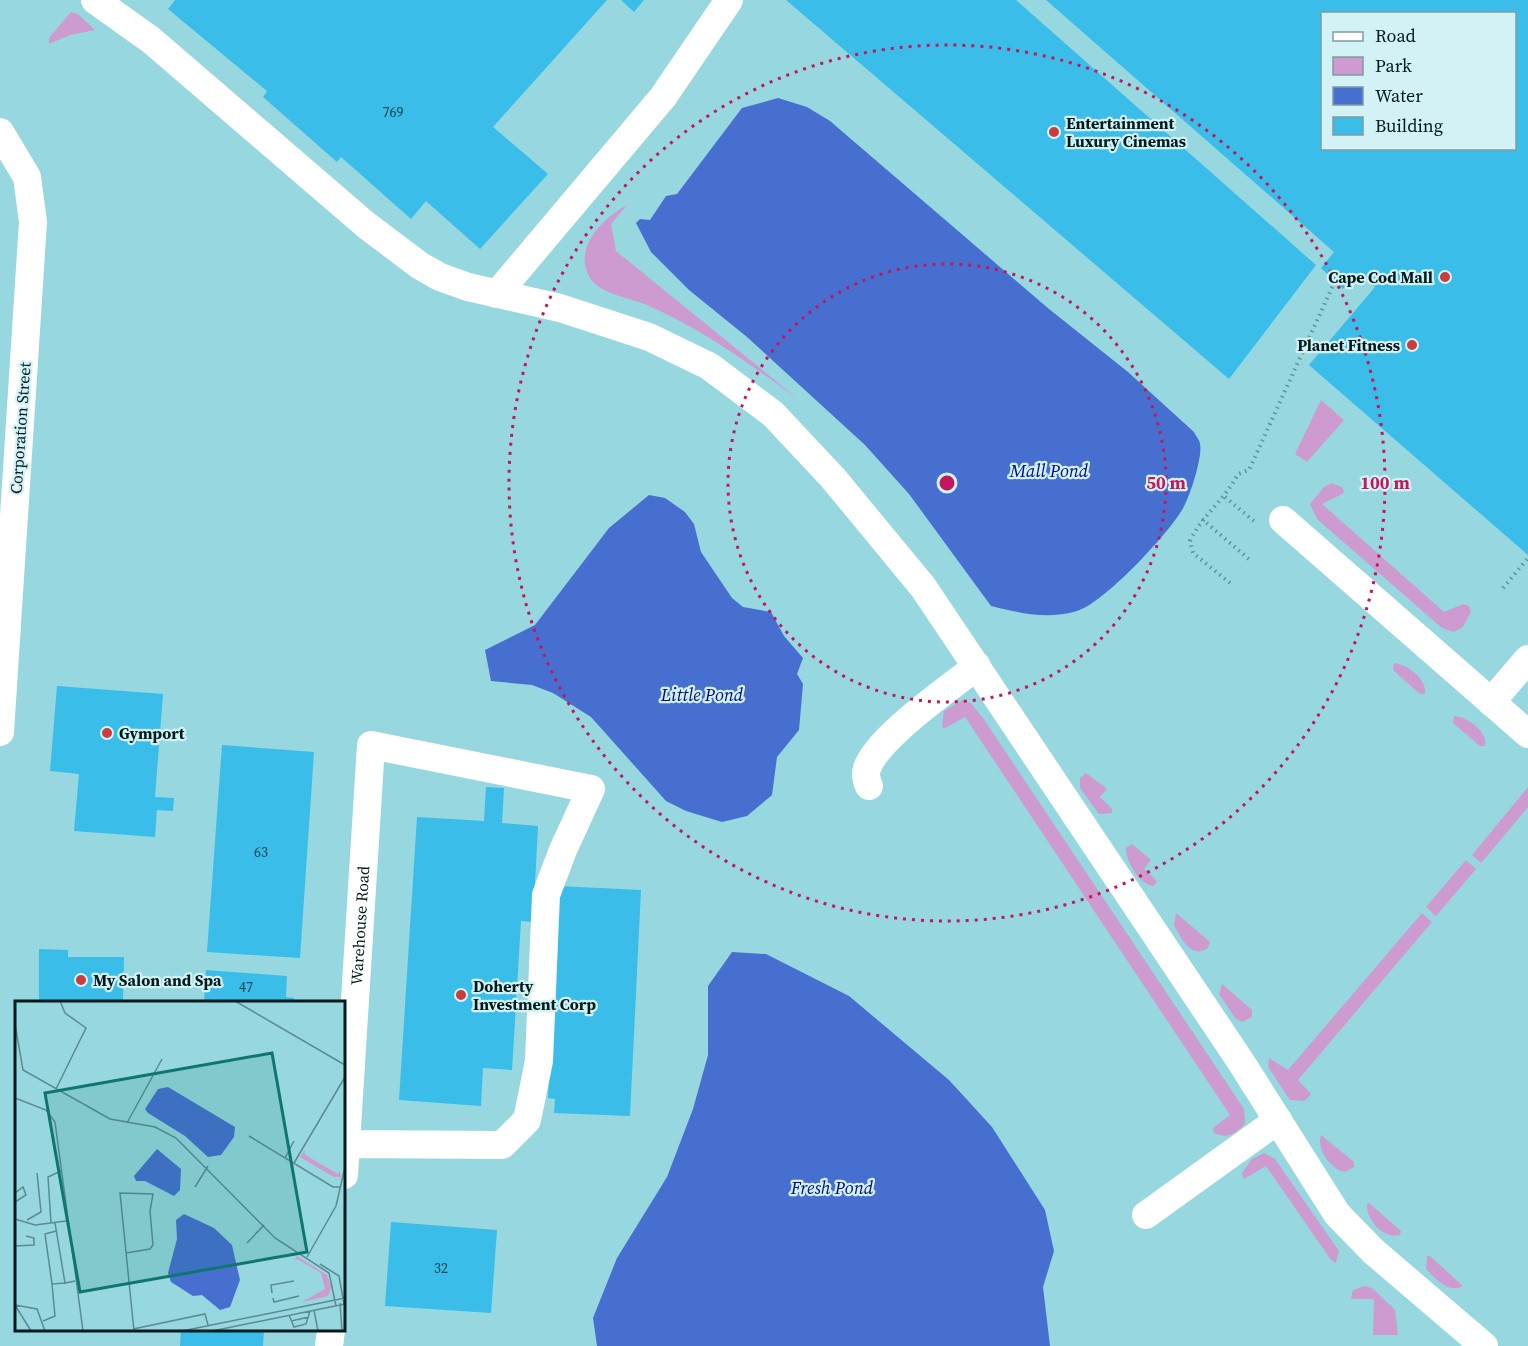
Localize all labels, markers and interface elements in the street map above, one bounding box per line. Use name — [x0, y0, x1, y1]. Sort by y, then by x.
legend — [1321, 12, 1516, 150]
text: Road — [1375, 23, 1416, 48]
text: Park — [1375, 53, 1412, 78]
text: Water — [1375, 83, 1423, 108]
house number: 769 — [383, 102, 404, 122]
place label: Entertainment Luxury Cinemas — [1066, 112, 1186, 152]
text: Building — [1375, 113, 1443, 138]
marker: Entertainment Luxury Cinemas — [1047, 125, 1061, 139]
place label: Cape Cod Mall — [1328, 266, 1433, 288]
marker: Cape Cod Mall — [1438, 270, 1452, 284]
place label: Planet Fitness — [1297, 334, 1400, 356]
marker: Planet Fitness — [1405, 338, 1419, 352]
street label: Corporation Street — [4, 361, 36, 495]
water label: Mall Pond — [1009, 458, 1089, 483]
text: 50 m — [1146, 470, 1186, 495]
text: 100 m — [1360, 470, 1410, 495]
centre of rings — [937, 473, 957, 493]
water label: Little Pond — [660, 682, 744, 707]
place label: Gymport — [119, 722, 185, 744]
marker: Gymport — [100, 726, 114, 740]
house number: 63 — [254, 842, 268, 862]
street label: Warehouse Road — [345, 865, 374, 986]
place label: My Salon and Spa — [93, 969, 222, 991]
marker: My Salon and Spa — [74, 973, 88, 987]
place label: Doherty Investment Corp — [473, 975, 596, 1015]
house number: 47 — [239, 977, 253, 997]
marker: Doherty Investment Corp — [454, 988, 468, 1002]
inset map — [15, 1001, 345, 1331]
water label: Fresh Pond — [790, 1175, 874, 1200]
house number: 32 — [434, 1258, 448, 1278]

